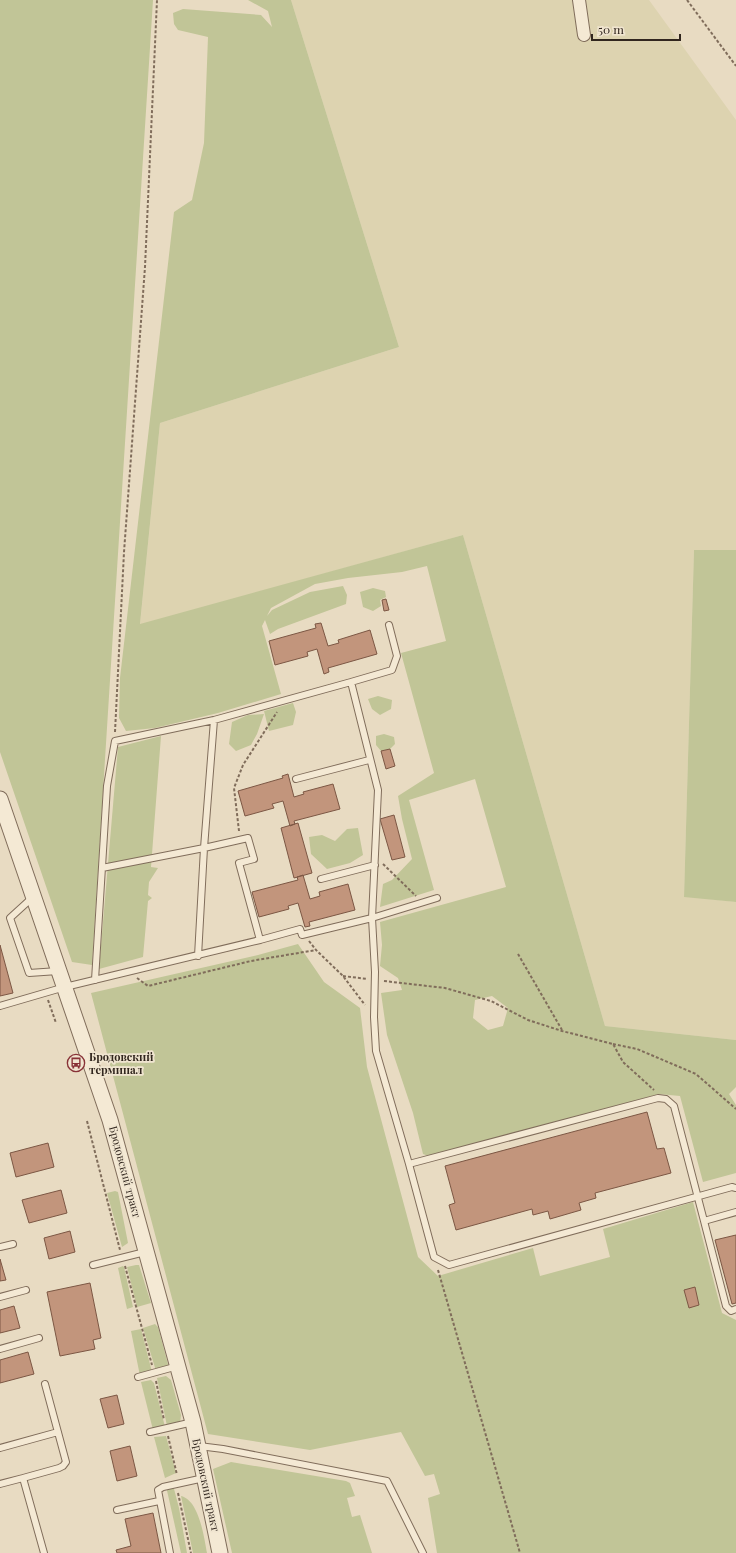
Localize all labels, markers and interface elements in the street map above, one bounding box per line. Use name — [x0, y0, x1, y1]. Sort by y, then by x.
scale bar — [592, 16, 680, 42]
text: 50 m — [598, 21, 624, 37]
place label: Бродовский терминал — [89, 1049, 153, 1077]
bus stop icon: Бродовский терминал — [66, 1053, 86, 1073]
street label: Бродовский тракт — [106, 1124, 145, 1220]
street label: Бродовский тракт — [189, 1437, 224, 1533]

